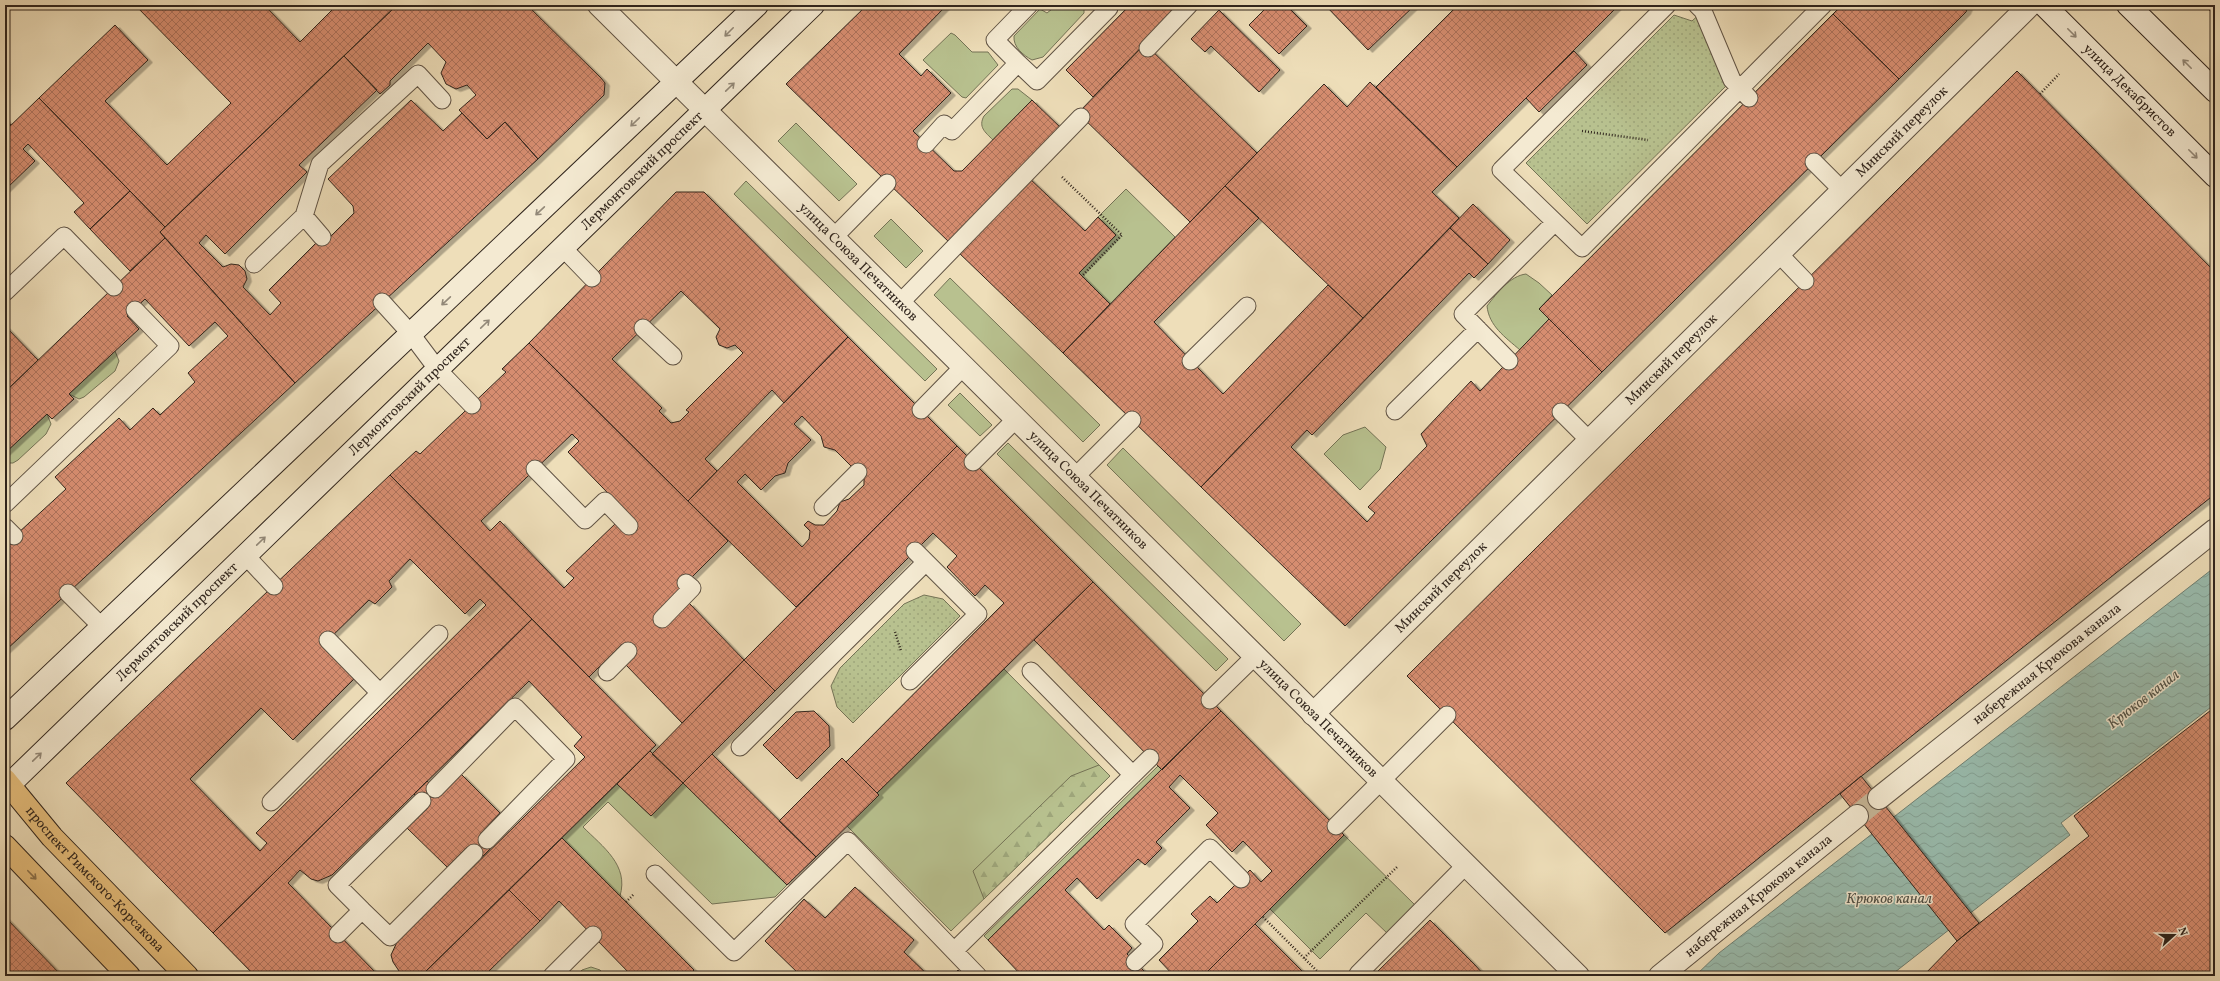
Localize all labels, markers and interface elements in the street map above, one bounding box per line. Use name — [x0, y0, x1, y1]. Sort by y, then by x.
one-way arrow — [724, 27, 734, 37]
one-way arrow — [2067, 28, 2077, 38]
street label: улица Декабристов — [2079, 40, 2180, 141]
one-way arrow — [2182, 59, 2192, 69]
street label: Минский переулок — [1851, 82, 1952, 182]
one-way arrow — [724, 83, 734, 92]
street label: Лермонтовский проспект — [577, 107, 707, 235]
one-way arrow — [630, 117, 640, 127]
one-way arrow — [2188, 149, 2198, 159]
street label: улица Союза Печатников — [794, 198, 922, 326]
one-way arrow — [535, 207, 545, 216]
one-way arrow — [441, 296, 451, 306]
street label: Минский переулок — [1621, 309, 1722, 410]
one-way arrow — [480, 319, 490, 329]
street label: Лермонтовский проспект — [344, 333, 475, 460]
street label: улица Союза Печатников — [1024, 427, 1152, 554]
one-way arrow — [256, 536, 266, 546]
street label: Минский переулок — [1391, 537, 1492, 637]
street label: Лермонтовский проспект — [112, 558, 242, 686]
street label: набережная Крюкова канала — [1969, 599, 2125, 729]
street label: улица Союза Печатников — [1254, 655, 1382, 782]
water label: Крюков канал — [2104, 665, 2184, 735]
one-way arrow — [32, 752, 42, 762]
street label: проспект Римского-Корсакова — [21, 802, 169, 957]
street label: набережная Крюкова канала — [1681, 830, 1837, 962]
one-way arrow — [27, 870, 36, 880]
water label: Крюков канал — [1846, 889, 1932, 910]
north arrow — [2154, 915, 2194, 955]
text: N — [2174, 926, 2190, 938]

